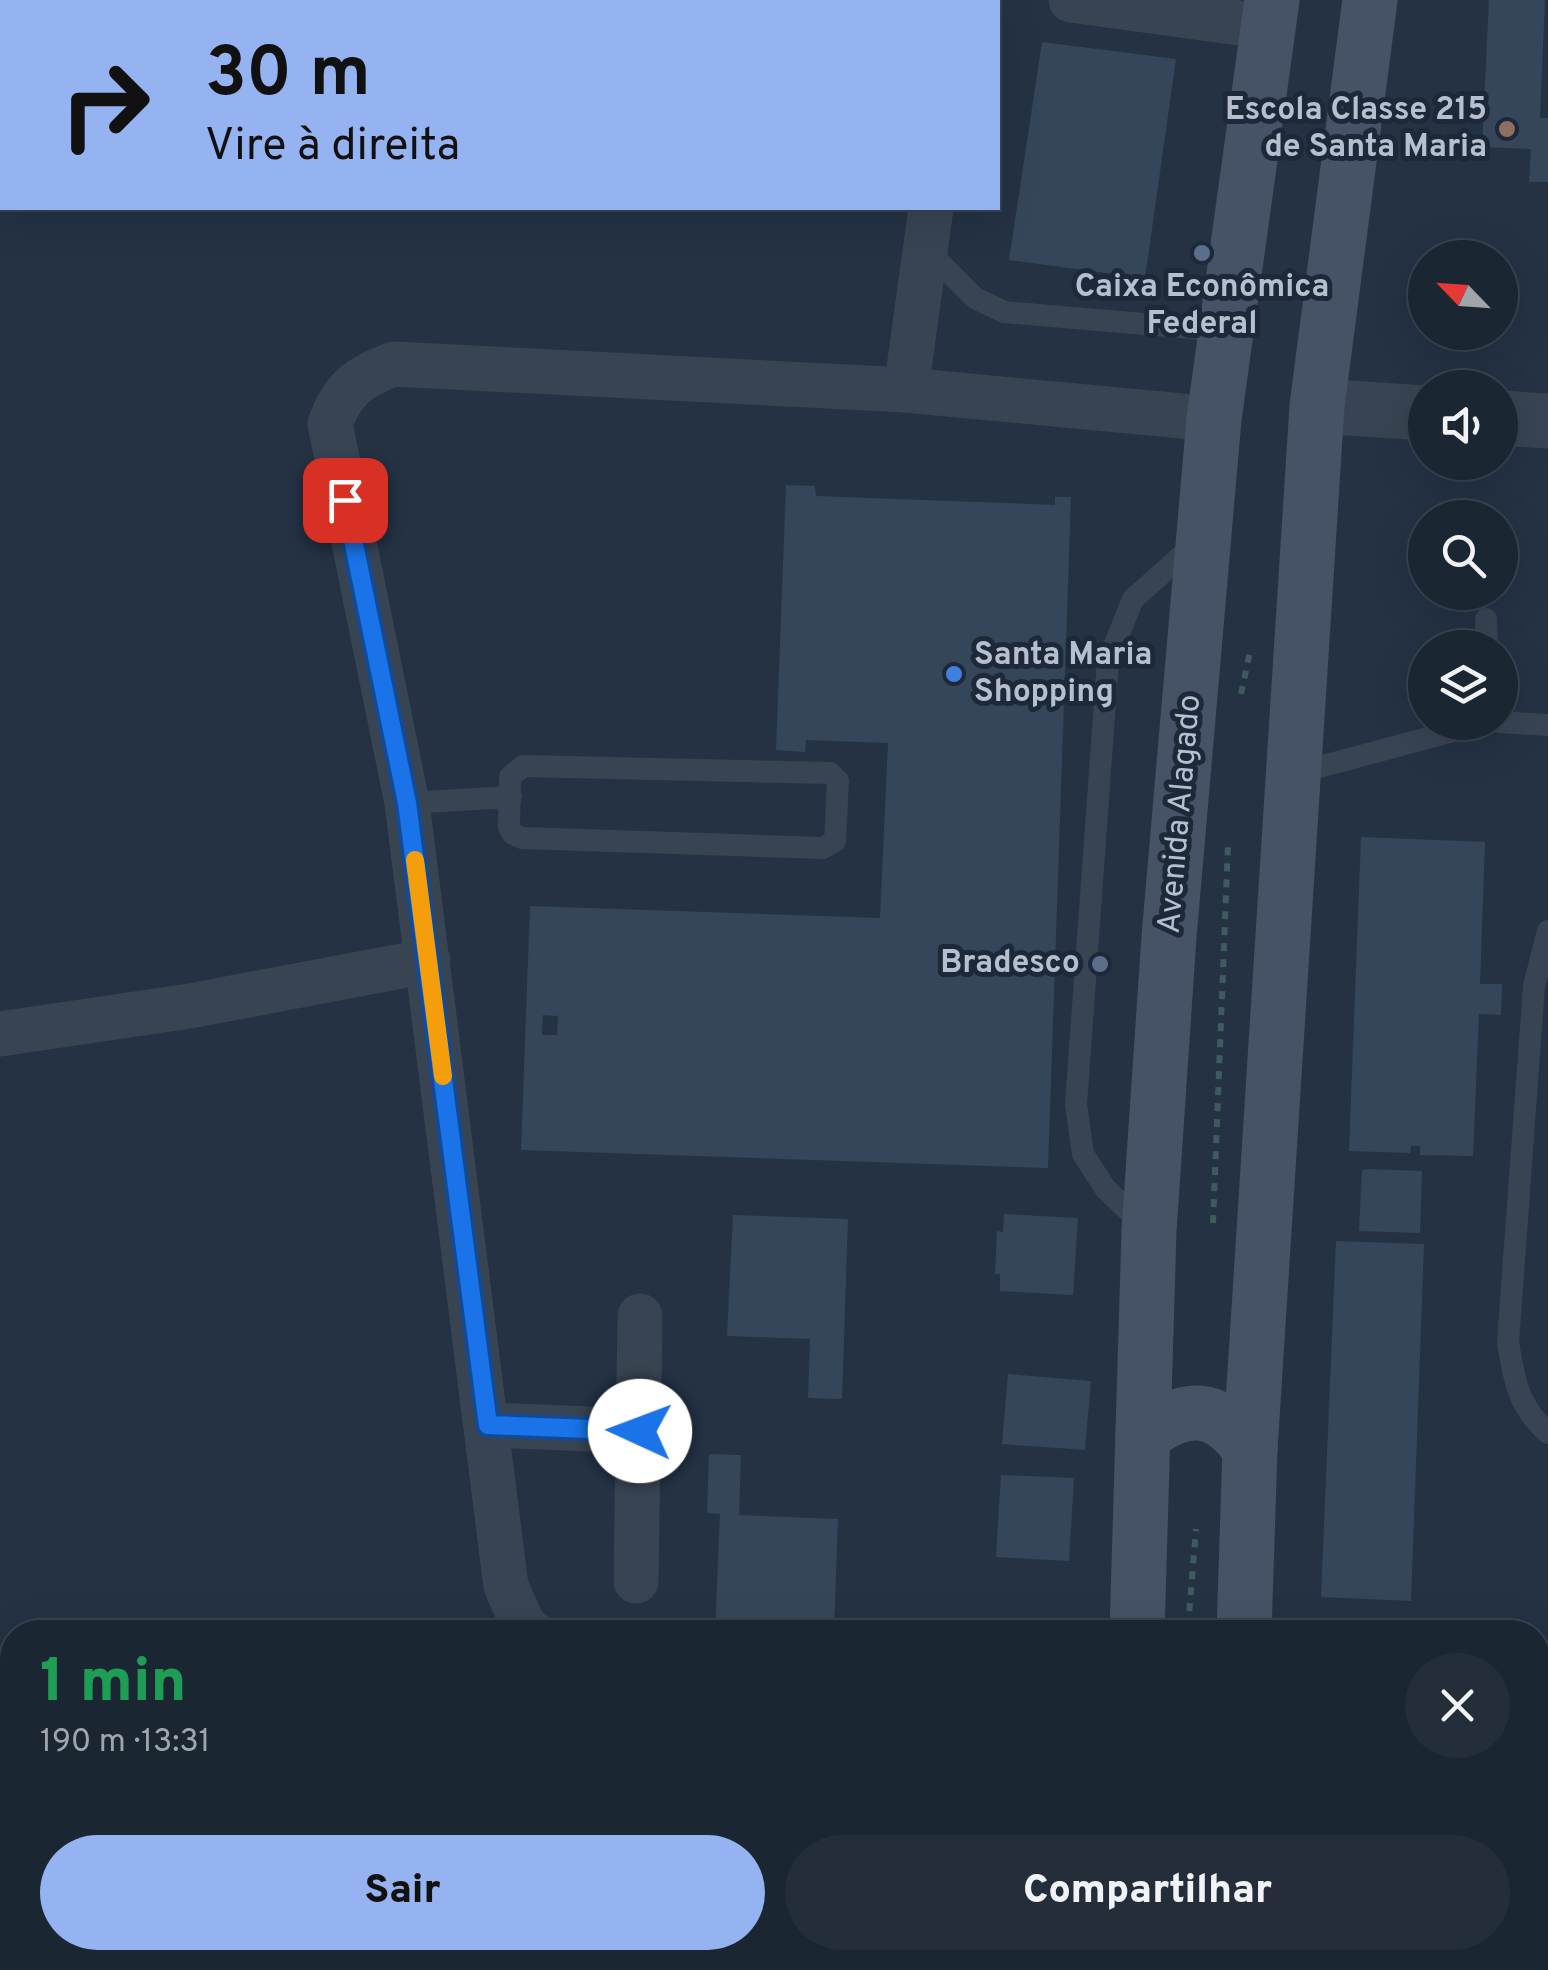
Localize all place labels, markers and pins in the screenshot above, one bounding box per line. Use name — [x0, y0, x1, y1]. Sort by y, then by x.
place label: Escola Classe 215 de Santa Maria — [1225, 91, 1487, 168]
marker: Escola Classe 215 de Santa Maria — [1496, 118, 1518, 140]
marker: Caixa Econômica Federal — [1191, 242, 1213, 264]
place label: Caixa Econômica Federal — [1075, 268, 1329, 345]
pin — [303, 458, 388, 543]
place label: Santa Maria Shopping — [974, 636, 1152, 713]
marker: Santa Maria Shopping — [943, 663, 965, 685]
place label: Bradesco — [940, 944, 1080, 984]
marker: Bradesco — [1089, 953, 1111, 975]

